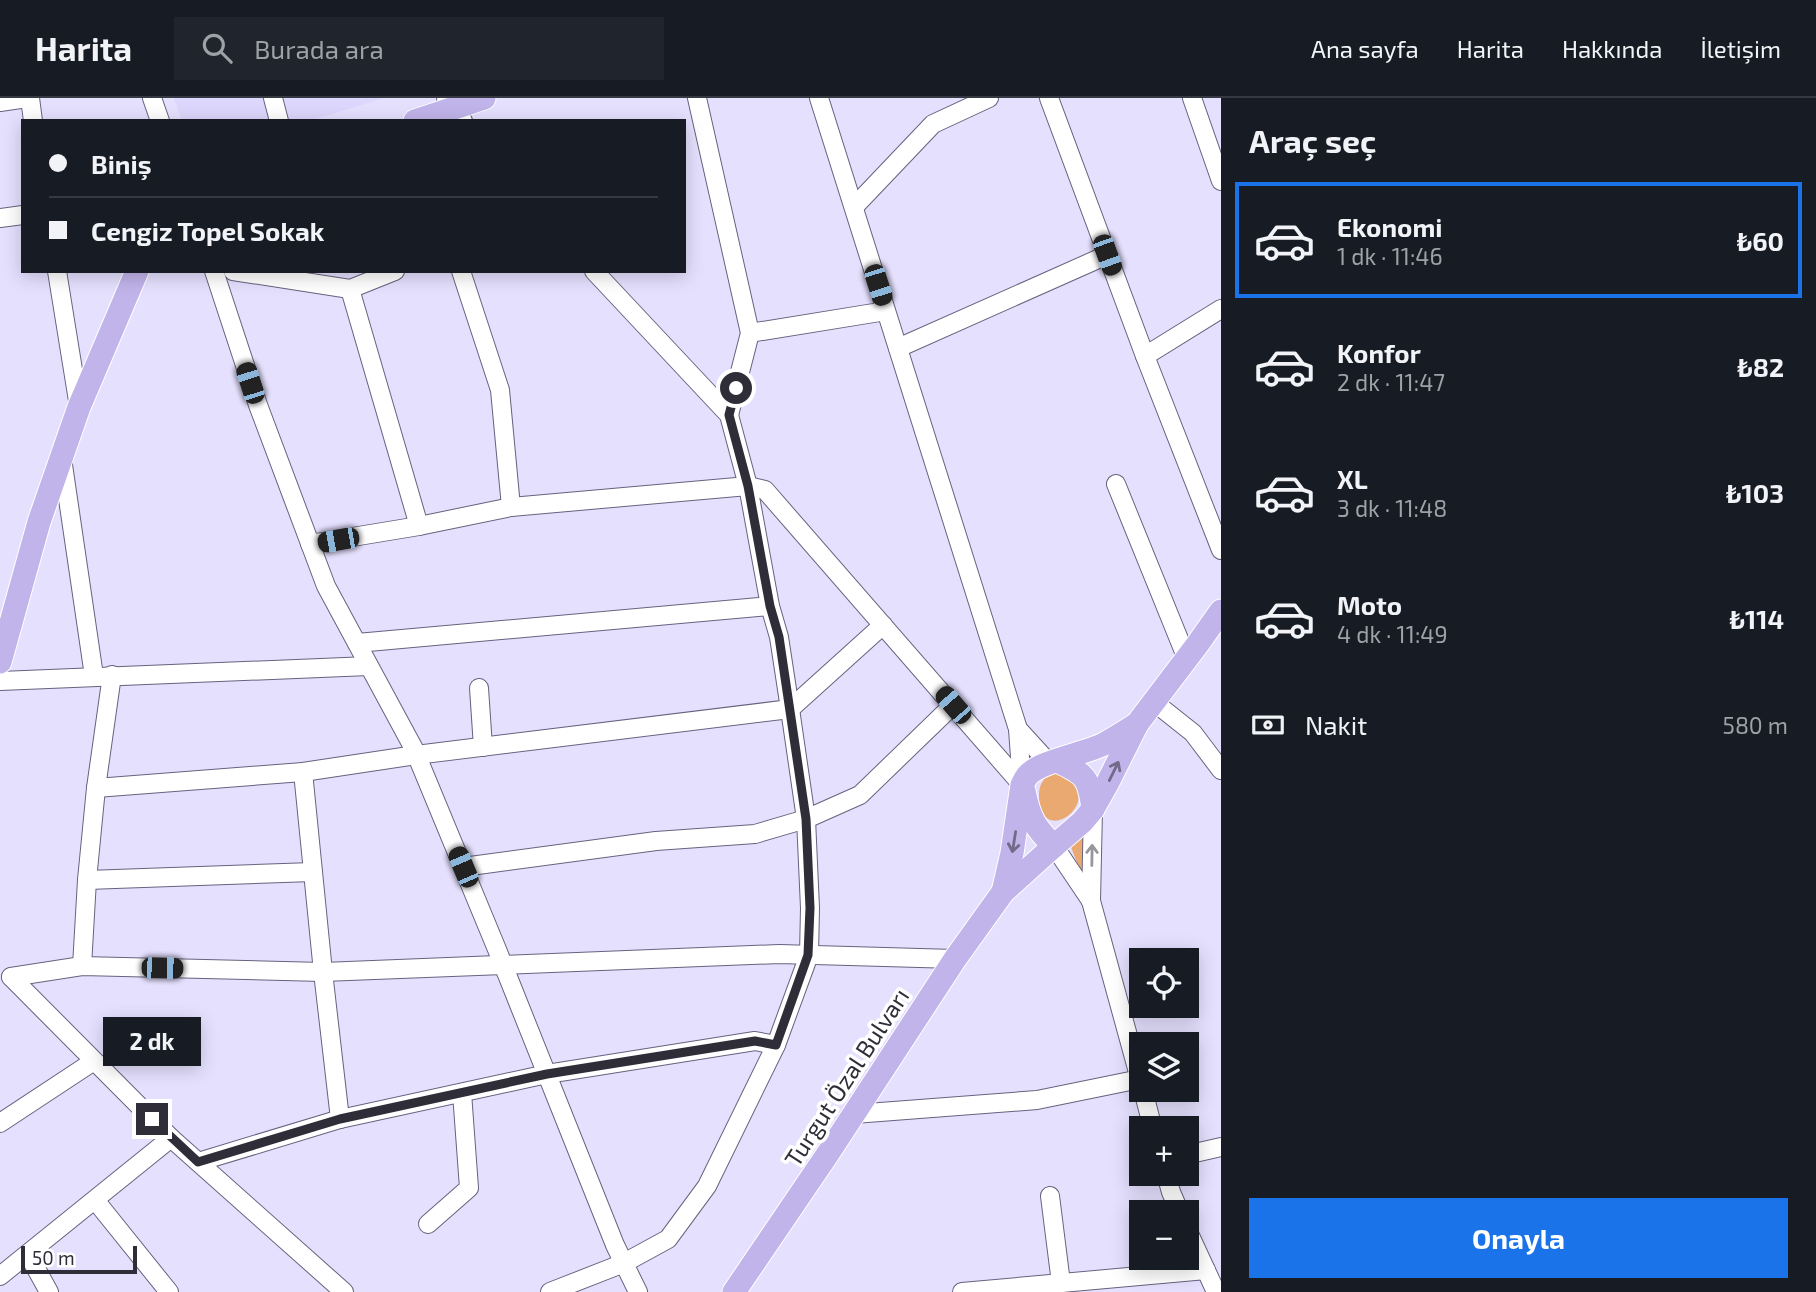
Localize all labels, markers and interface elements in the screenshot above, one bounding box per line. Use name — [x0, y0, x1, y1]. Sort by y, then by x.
search box — [174, 17, 664, 80]
text: Harita — [35, 28, 132, 68]
icon: search — [198, 29, 236, 67]
text: Burada ara — [254, 33, 384, 64]
text: Ana sayfa — [1311, 34, 1419, 63]
text: Harita — [1457, 34, 1524, 63]
text: Hakkında — [1562, 34, 1662, 63]
text: İletişim — [1700, 34, 1781, 63]
text: Araç seç — [1249, 121, 1376, 159]
text: Biniş — [91, 148, 151, 179]
icon: car — [1253, 209, 1316, 272]
text: Ekonomi — [1337, 211, 1443, 242]
text: Cengiz Topel Sokak — [91, 215, 324, 246]
text: ₺60 — [1737, 225, 1784, 256]
car — [1090, 232, 1125, 278]
text: 1 dk · 11:46 — [1337, 242, 1443, 270]
car — [862, 262, 895, 308]
icon: car — [1253, 335, 1316, 398]
text: Konfor — [1337, 337, 1421, 368]
text: ₺82 — [1737, 351, 1784, 382]
car — [234, 360, 267, 406]
text: 2 dk · 11:47 — [1337, 368, 1445, 396]
route start — [720, 372, 752, 404]
icon: car — [1253, 461, 1316, 524]
text: XL — [1337, 463, 1368, 494]
text: ₺103 — [1726, 477, 1784, 508]
text: 3 dk · 11:48 — [1337, 494, 1447, 522]
car — [316, 526, 361, 554]
icon: car — [1253, 587, 1316, 650]
text: Moto — [1337, 589, 1402, 620]
text: ₺114 — [1729, 603, 1784, 634]
text: 4 dk · 11:49 — [1337, 620, 1448, 648]
car — [932, 682, 975, 728]
icon: cash — [1249, 706, 1287, 744]
text: Nakit — [1305, 709, 1367, 740]
text: 580 m — [1723, 711, 1788, 739]
one-way arrow — [1108, 761, 1122, 782]
one-way arrow — [1007, 830, 1020, 853]
car — [446, 844, 481, 890]
one-way arrow — [1086, 844, 1099, 867]
map controls — [1129, 948, 1199, 1270]
button: locate — [1129, 948, 1199, 1018]
car — [141, 957, 184, 979]
street label: Turgut Özal Bulvarı — [778, 983, 914, 1171]
callout: 2 dk — [103, 1018, 201, 1066]
text: 2 dk — [130, 1027, 174, 1055]
button: layers — [1129, 1032, 1199, 1102]
route end — [136, 1103, 168, 1135]
button: + — [1129, 1116, 1199, 1186]
button: Onayla — [1249, 1198, 1788, 1278]
button: − — [1129, 1200, 1199, 1270]
scale bar — [21, 1243, 136, 1275]
text: 50 m — [32, 1246, 75, 1269]

